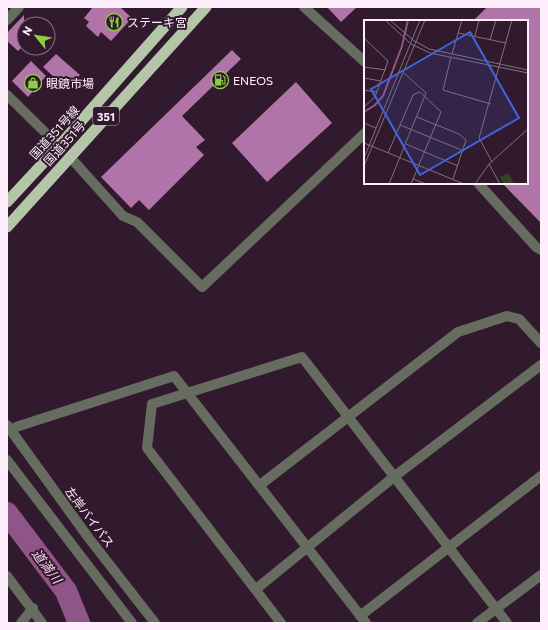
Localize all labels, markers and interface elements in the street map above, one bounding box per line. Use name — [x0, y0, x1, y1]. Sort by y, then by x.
restaurant icon: ステーキ宮 — [104, 12, 124, 32]
place label: ステーキ宮 — [127, 15, 187, 29]
north arrow — [16, 16, 56, 56]
inset map — [364, 20, 528, 184]
text: N — [19, 24, 35, 38]
fuel station icon: ENEOS — [210, 70, 230, 90]
shop icon: 眼鏡市場 — [23, 73, 43, 93]
place label: ENEOS — [233, 73, 273, 87]
place label: 眼鏡市場 — [46, 76, 94, 90]
street label: 国道351号線 — [26, 102, 82, 162]
road number: 351 — [93, 107, 119, 125]
street label: 国道351号 — [40, 118, 88, 168]
street label: 左岸バイパス — [63, 484, 117, 550]
water label: 道満川 — [29, 546, 66, 588]

